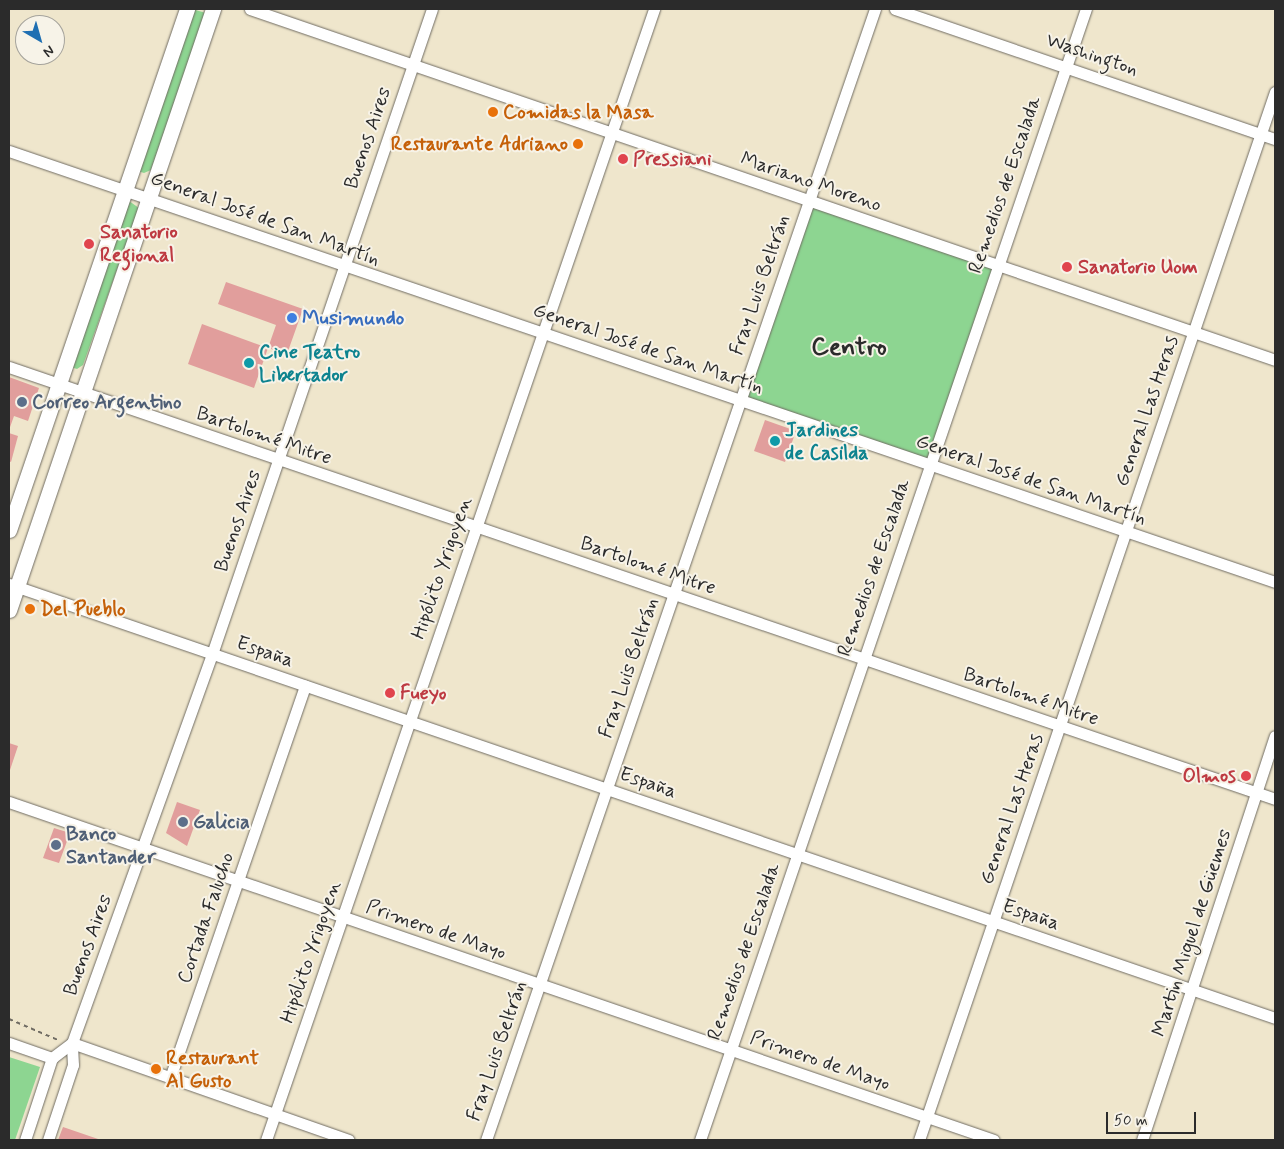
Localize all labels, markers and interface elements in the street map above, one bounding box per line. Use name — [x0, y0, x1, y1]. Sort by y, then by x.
north arrow — [15, 15, 65, 65]
street label: Washington — [1043, 28, 1141, 82]
text: N — [39, 41, 58, 61]
street label: Buenos Aires — [339, 84, 397, 192]
street label: Remedios de Escalada — [964, 94, 1046, 276]
place label: Comidas la Masa — [503, 100, 653, 124]
marker: Comidas la Masa — [487, 106, 499, 118]
place label: Restaurante Adriano — [389, 132, 568, 156]
marker: Restaurante Adriano — [572, 138, 584, 150]
place label: Pressiani — [633, 147, 711, 171]
street label: Mariano Moreno — [737, 147, 885, 217]
marker: Pressiani — [617, 153, 629, 165]
street label: General José de San Martín — [148, 167, 382, 271]
street label: Fray Luis Beltrán — [724, 211, 796, 359]
place label: Sanatorio Regional — [100, 220, 178, 267]
marker: Sanatorio Regional — [82, 237, 96, 251]
place label: Sanatorio Uom — [1078, 255, 1198, 279]
marker: Sanatorio Uom — [1060, 260, 1074, 274]
street label: General José de San Martín — [530, 299, 766, 399]
place label: Musimundo — [302, 306, 404, 330]
marker: Musimundo — [286, 312, 298, 324]
street label: General Las Heras — [1110, 332, 1184, 490]
district label: Centro — [811, 333, 887, 363]
place label: Cine Teatro Libertador — [259, 340, 354, 387]
marker: Cine Teatro Libertador — [243, 357, 255, 369]
place label: Correo Argentino — [32, 390, 181, 414]
marker: Correo Argentino — [16, 396, 28, 408]
street label: Bartolomé Mitre — [193, 402, 335, 470]
place label: Jardines de Casilda — [785, 418, 873, 465]
street label: General José de San Martín — [913, 430, 1149, 530]
marker: Jardines de Casilda — [769, 435, 781, 447]
street label: Buenos Aires — [209, 467, 267, 575]
street label: Remedios de Escalada — [833, 477, 915, 659]
street label: Hipólito Yrigoyen — [407, 495, 477, 641]
street label: Bartolomé Mitre — [577, 532, 719, 600]
street label: Fray Luis Beltrán — [593, 594, 665, 742]
place label: Del Pueblo — [40, 597, 126, 621]
marker: Del Pueblo — [24, 603, 36, 615]
street label: España — [233, 631, 297, 673]
street label: Bartolomé Mitre — [960, 663, 1102, 731]
place label: Fueyo — [400, 681, 447, 705]
marker: Fueyo — [384, 687, 396, 699]
street label: General Las Heras — [975, 730, 1049, 888]
street label: España — [616, 762, 680, 804]
place label: Olmos — [1182, 764, 1236, 788]
marker: Olmos — [1240, 770, 1252, 782]
place label: Galicia — [193, 810, 250, 834]
marker: Galicia — [177, 816, 189, 828]
place label: Banco Santander — [66, 822, 156, 869]
street label: Martin Miguel de Güemes — [1148, 828, 1236, 1038]
marker: Banco Santander — [50, 839, 62, 851]
street label: Cortada Falucho — [172, 850, 240, 986]
street label: Remedios de Escalada — [703, 861, 785, 1043]
street label: Hipólito Yrigoyen — [276, 879, 346, 1025]
street label: Buenos Aires — [59, 891, 117, 999]
street label: España — [999, 894, 1063, 936]
street label: Primero de Mayo — [362, 895, 510, 965]
street label: Fray Luis Beltrán — [461, 977, 533, 1125]
street label: Primero de Mayo — [746, 1026, 894, 1096]
place label: Restaurant Al Gusto — [166, 1046, 259, 1093]
marker: Restaurant Al Gusto — [150, 1063, 162, 1075]
scale bar — [1109, 1102, 1199, 1134]
text: 50 m — [1114, 1111, 1148, 1131]

